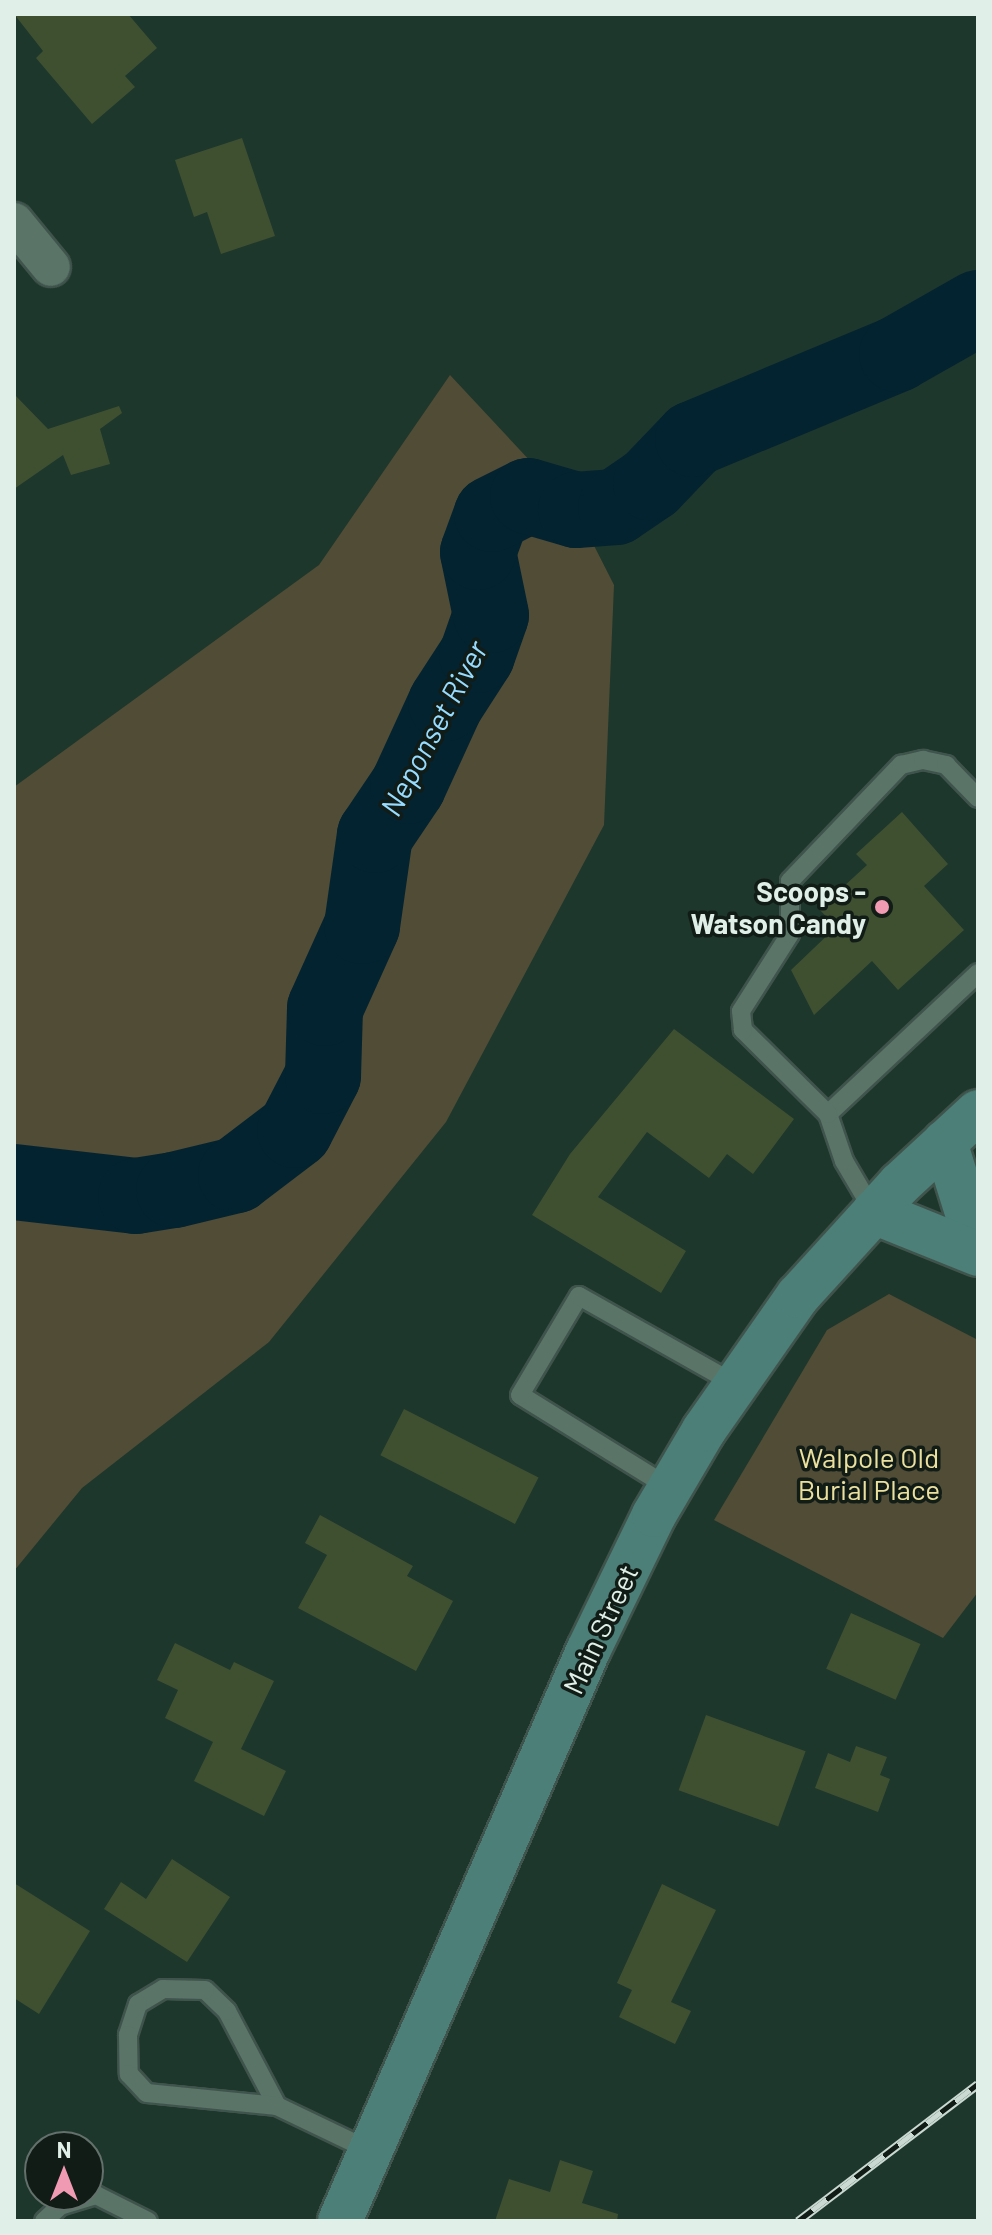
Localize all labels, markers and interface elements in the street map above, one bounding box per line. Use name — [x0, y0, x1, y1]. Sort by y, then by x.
water label: Neponset River — [372, 634, 494, 822]
place label: Scoops - Watson Candy — [691, 874, 866, 940]
marker: Scoops - Watson Candy — [873, 898, 891, 916]
park label: Walpole Old Burial Place — [798, 1440, 940, 1506]
street label: Main Street — [555, 1559, 645, 1699]
north arrow — [24, 2131, 104, 2211]
text: N — [57, 2136, 71, 2162]

